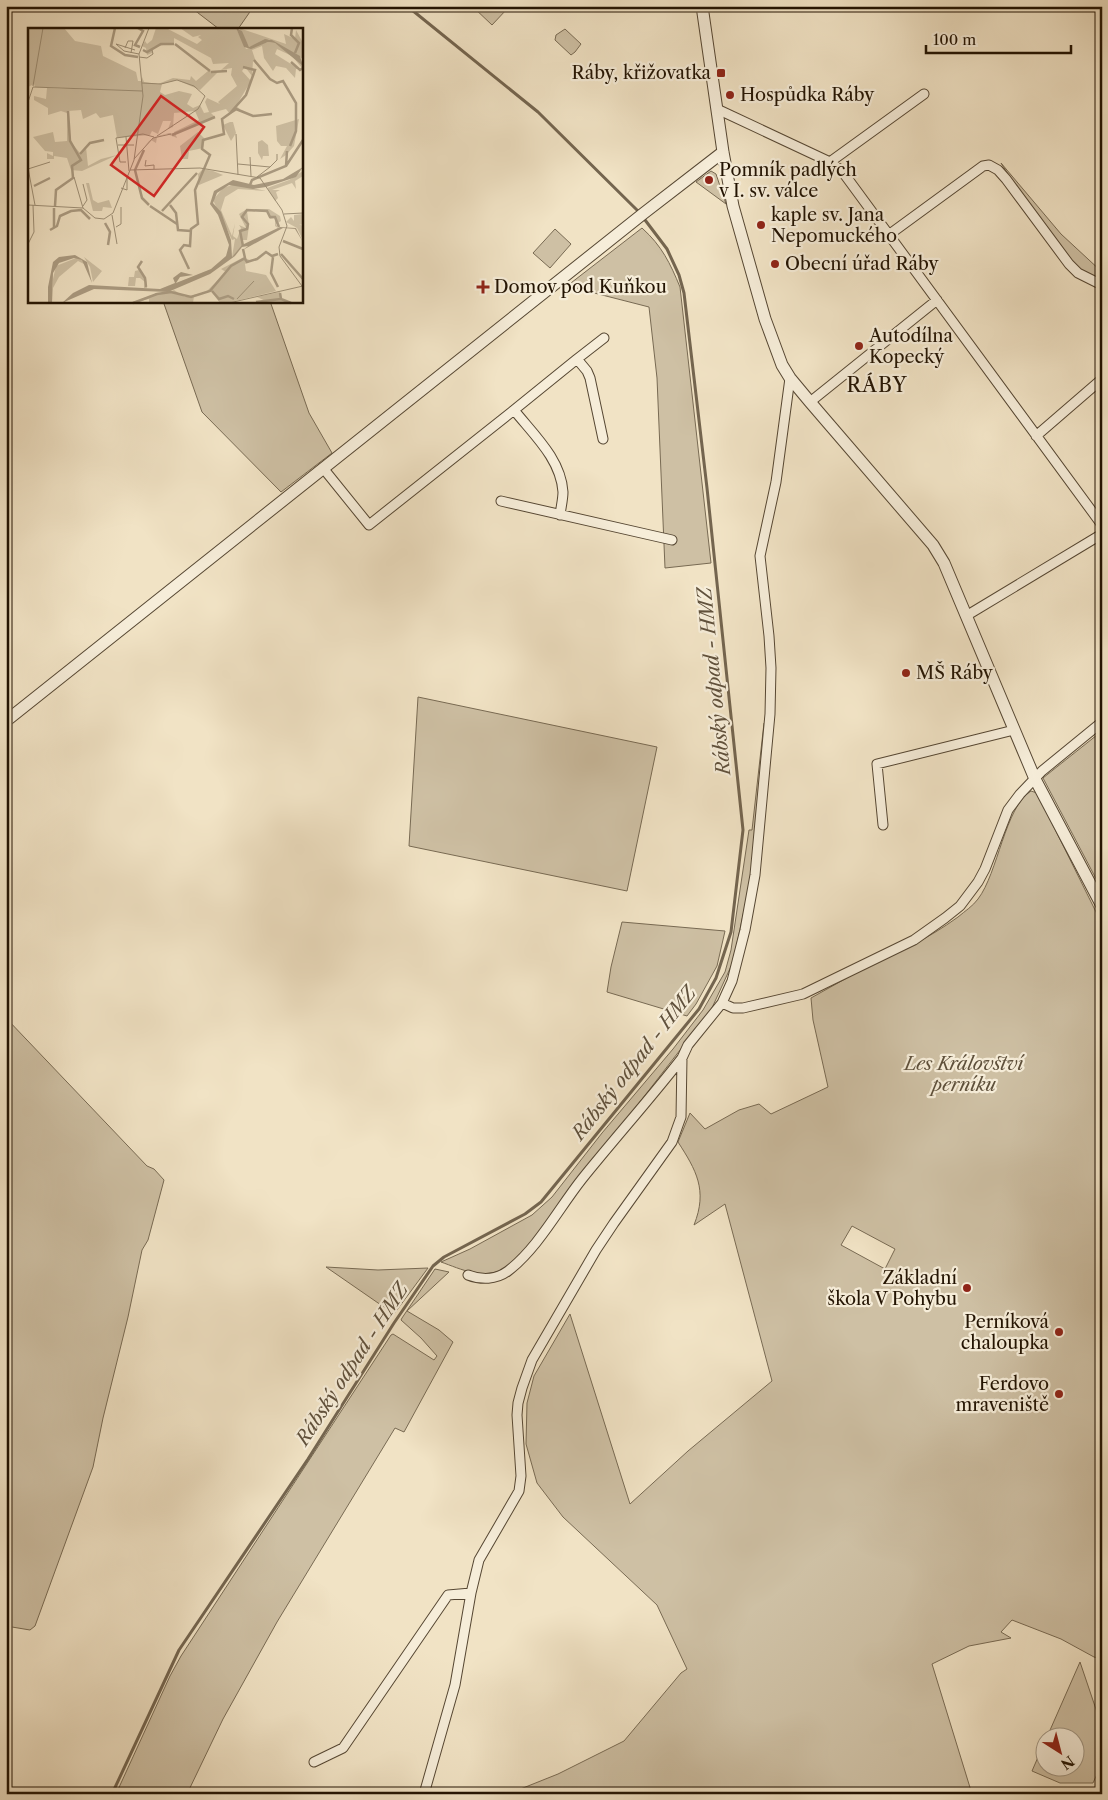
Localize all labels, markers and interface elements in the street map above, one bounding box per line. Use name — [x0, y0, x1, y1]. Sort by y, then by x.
scale bar — [926, 22, 1070, 54]
inset map — [28, 28, 302, 302]
text: 100 m — [933, 30, 976, 49]
place label: Ráby, křižovatka — [572, 62, 711, 84]
marker: Ráby, křižovatka — [715, 67, 727, 79]
place label: Hospůdka Ráby — [740, 84, 875, 106]
marker: Hospůdka Ráby — [724, 89, 736, 101]
place label: Pomník padlých v I. sv. válce — [718, 159, 857, 202]
marker: Pomník padlých v I. sv. válce — [703, 174, 715, 186]
place label: kaple sv. Jana Nepomuckého — [771, 204, 897, 247]
marker: kaple sv. Jana Nepomuckého — [755, 219, 767, 231]
place label: Obecní úřad Ráby — [785, 253, 940, 275]
marker: Obecní úřad Ráby — [769, 258, 781, 270]
place label: Domov pod Kuňkou — [494, 276, 667, 298]
marker: Domov pod Kuňkou — [476, 280, 490, 294]
place label: Autodílna Kopecký — [868, 325, 954, 368]
marker: Autodílna Kopecký — [853, 340, 865, 352]
district label: RÁBY — [846, 372, 908, 397]
water label: Rábský odpad - HMZ — [693, 585, 736, 778]
place label: MŠ Ráby — [916, 660, 994, 684]
marker: MŠ Ráby — [900, 667, 912, 679]
water label: Rábský odpad - HMZ — [566, 980, 702, 1146]
park label: Les Království perníku — [903, 1053, 1026, 1096]
place label: Základní škola V Pohybu — [827, 1267, 958, 1310]
water label: Rábský odpad - HMZ — [290, 1277, 414, 1451]
marker: Základní škola V Pohybu — [961, 1282, 973, 1294]
place label: Perníková chaloupka — [961, 1311, 1050, 1354]
marker: Perníková chaloupka — [1053, 1326, 1065, 1338]
place label: Ferdovo mraveniště — [955, 1373, 1049, 1416]
marker: Ferdovo mraveniště — [1053, 1388, 1065, 1400]
north arrow — [1036, 1728, 1086, 1778]
text: N — [1057, 1752, 1078, 1773]

